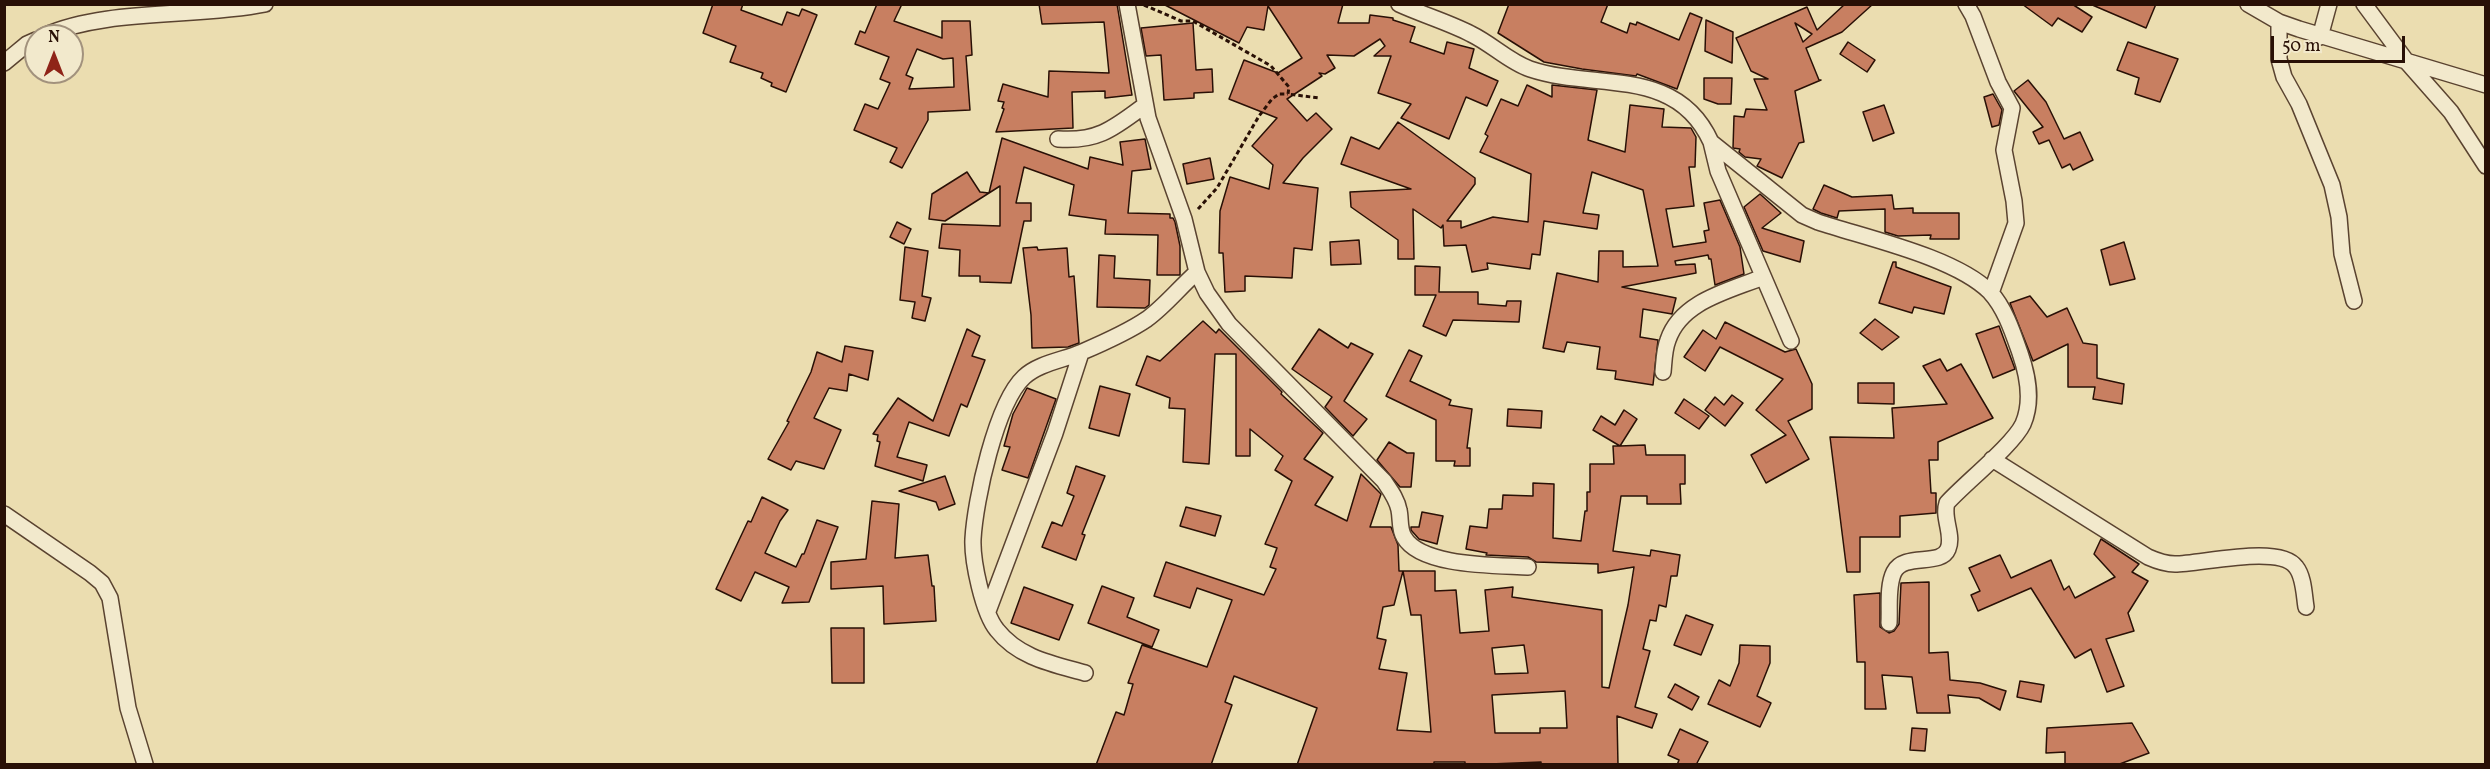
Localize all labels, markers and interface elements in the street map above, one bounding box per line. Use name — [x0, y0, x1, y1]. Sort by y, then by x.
north arrow — [24, 24, 84, 84]
scale bar — [2274, 24, 2408, 62]
text: N — [48, 27, 60, 49]
text: 50 m — [2282, 34, 2321, 59]

